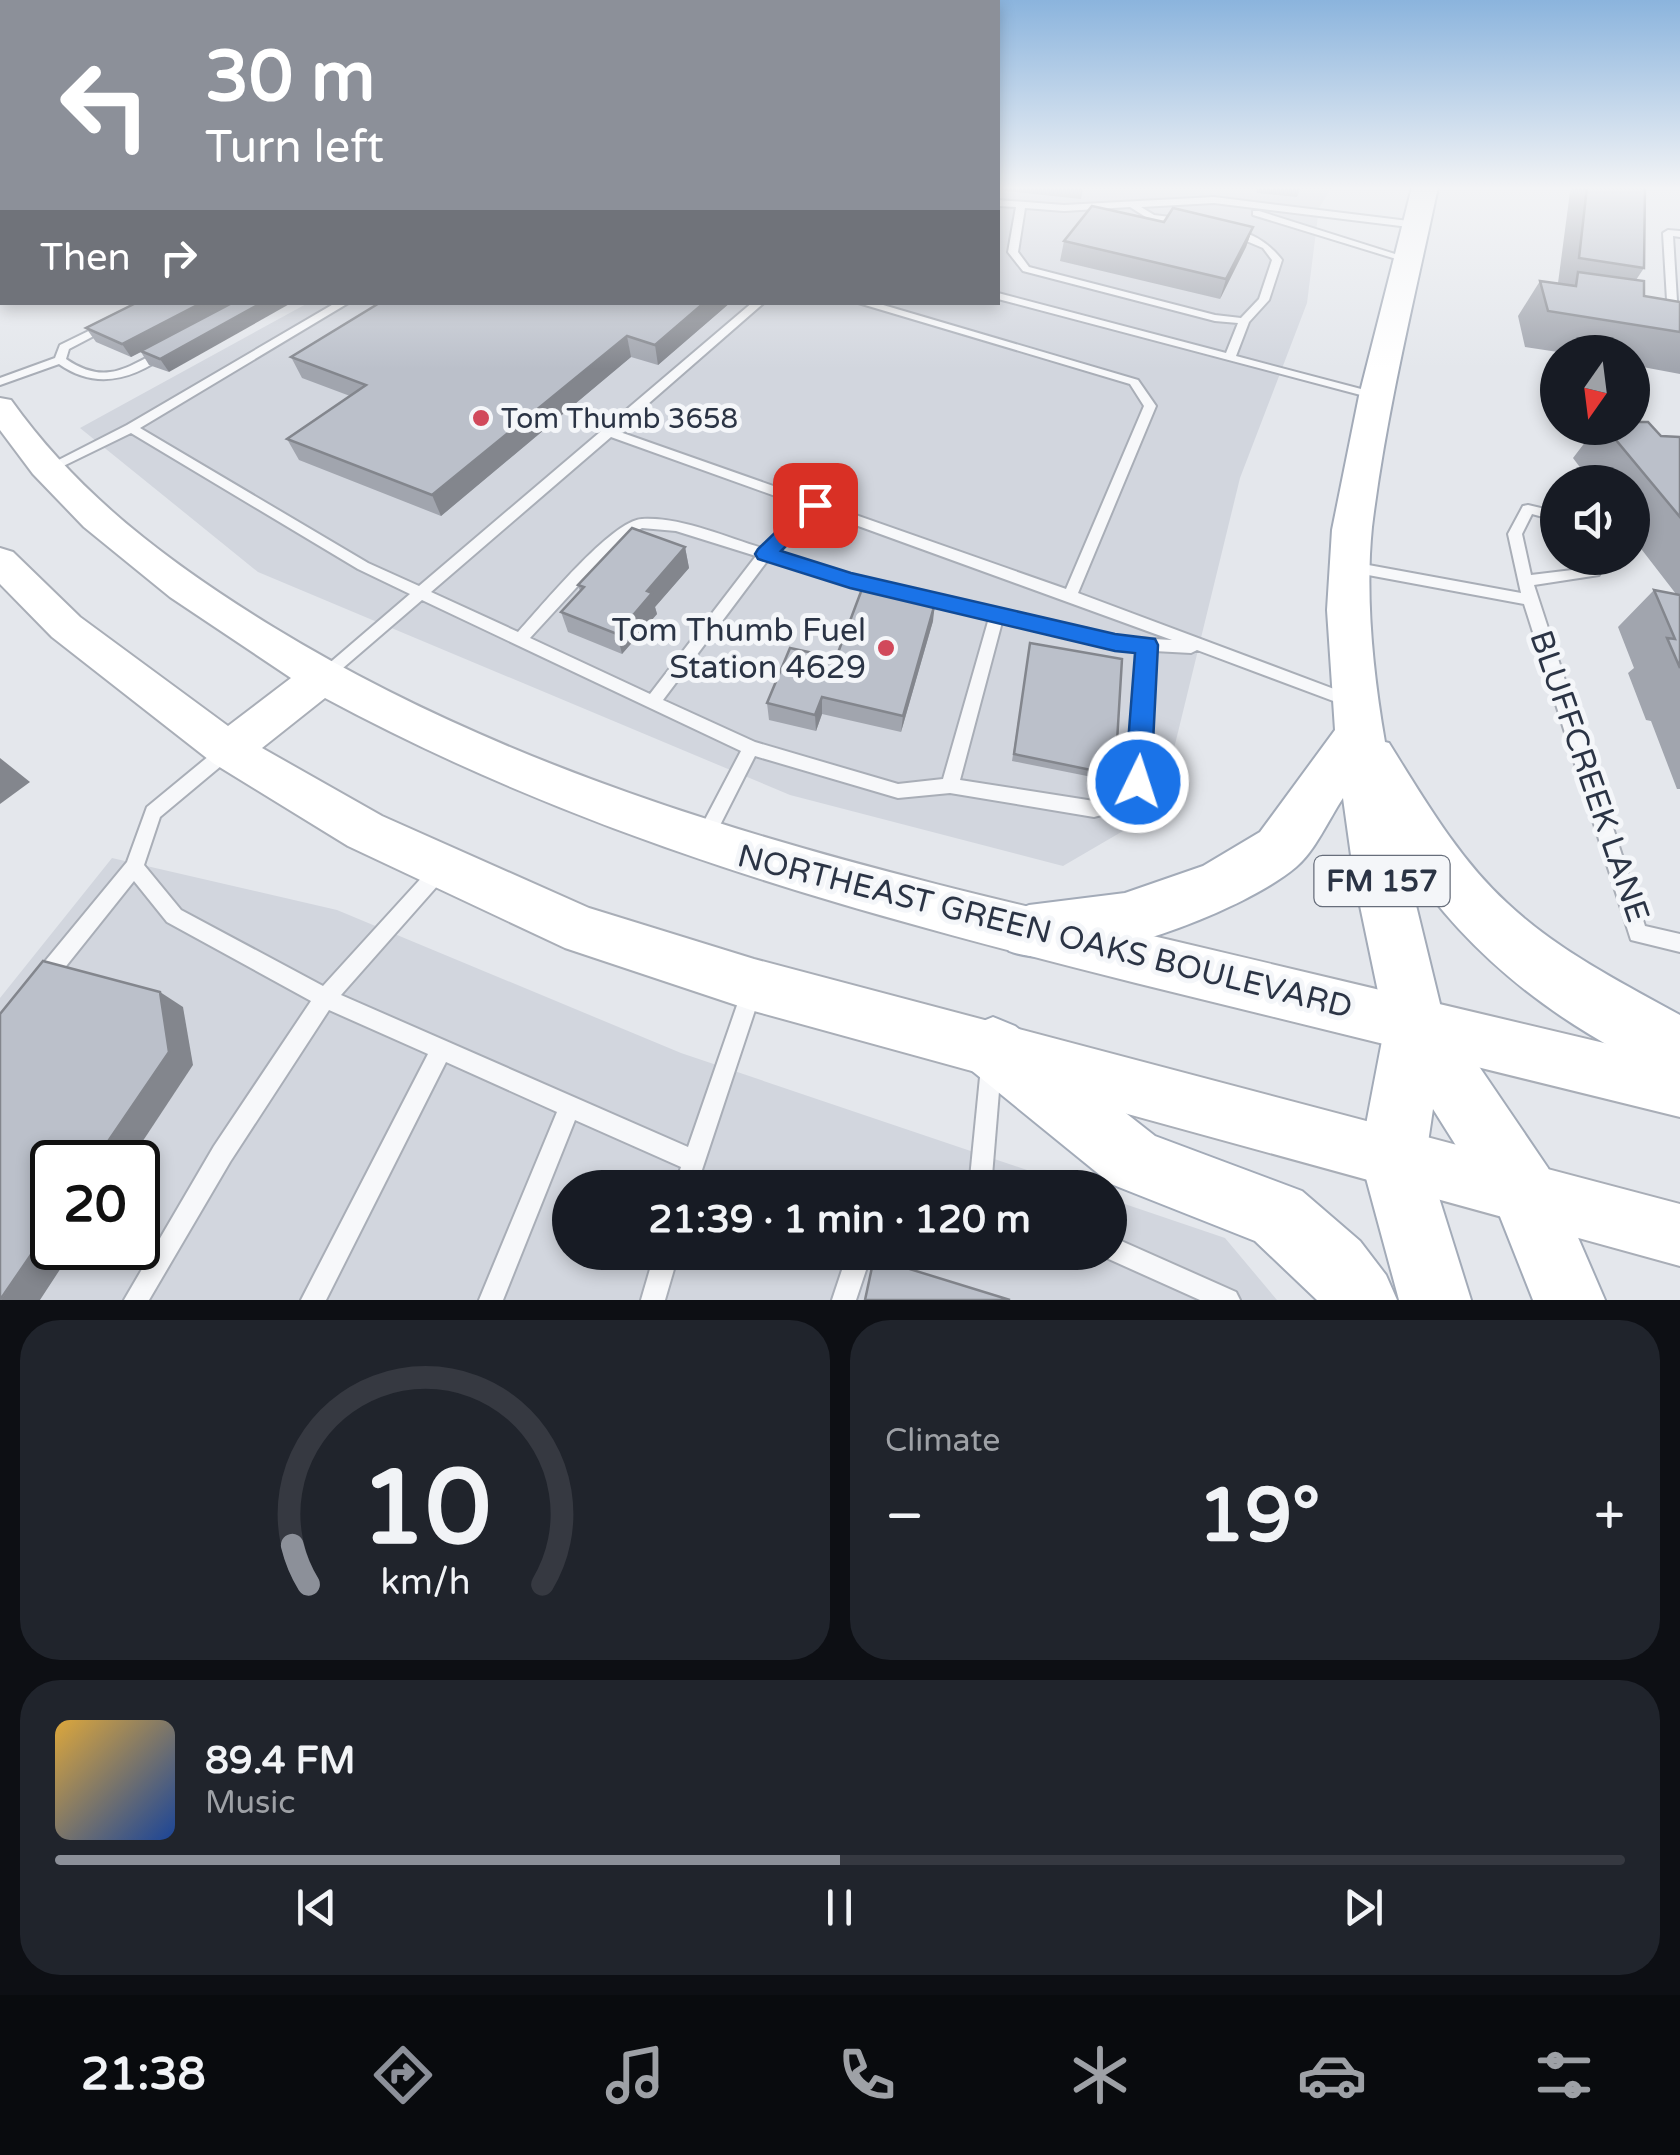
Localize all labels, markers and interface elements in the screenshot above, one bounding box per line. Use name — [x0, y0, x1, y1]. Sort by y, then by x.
text: 30 m — [205, 36, 375, 120]
icon: left — [40, 40, 170, 170]
text: Turn left — [205, 121, 384, 175]
icon: right — [151, 230, 206, 285]
text: Then — [40, 235, 131, 281]
north arrow — [1540, 335, 1650, 445]
map controls — [1540, 335, 1650, 575]
place label: Tom Thumb 3658 — [501, 402, 738, 436]
marker: Tom Thumb 3658 — [470, 407, 492, 429]
pin — [773, 463, 858, 548]
button: sound — [1540, 465, 1650, 575]
icon: arrive — [788, 478, 843, 533]
place label: Tom Thumb Fuel Station 4629 — [611, 612, 866, 687]
street label: BLUFFCREEK LANE — [1521, 626, 1657, 927]
marker: Tom Thumb Fuel Station 4629 — [875, 637, 897, 659]
position arrow — [1086, 730, 1190, 834]
street label: NORTHEAST GREEN OAKS BOULEVARD — [733, 837, 1356, 1027]
road number: FM 157 — [1314, 856, 1450, 906]
speed limit sign: 20 — [30, 1140, 160, 1270]
text: 21:39 · 1 min · 120 m — [648, 1197, 1031, 1243]
text: Climate — [885, 1422, 1000, 1460]
text: 10 — [360, 1447, 490, 1572]
text: 19° — [1198, 1471, 1320, 1561]
text: − — [885, 1484, 924, 1550]
text: + — [1594, 1484, 1625, 1550]
text: km/h — [380, 1561, 470, 1604]
text: 89.4 FM — [205, 1738, 355, 1784]
text: Music — [205, 1784, 295, 1822]
icon: previous — [289, 1880, 344, 1935]
icon: pause — [812, 1880, 867, 1935]
icon: next — [1336, 1880, 1391, 1935]
icon: directions — [368, 2040, 438, 2110]
icon: music — [600, 2040, 670, 2110]
icon: phone — [832, 2040, 902, 2110]
icon: climate — [1065, 2040, 1135, 2110]
icon: car — [1297, 2040, 1367, 2110]
icon: filters — [1529, 2040, 1599, 2110]
text: 21:38 — [81, 2048, 206, 2102]

